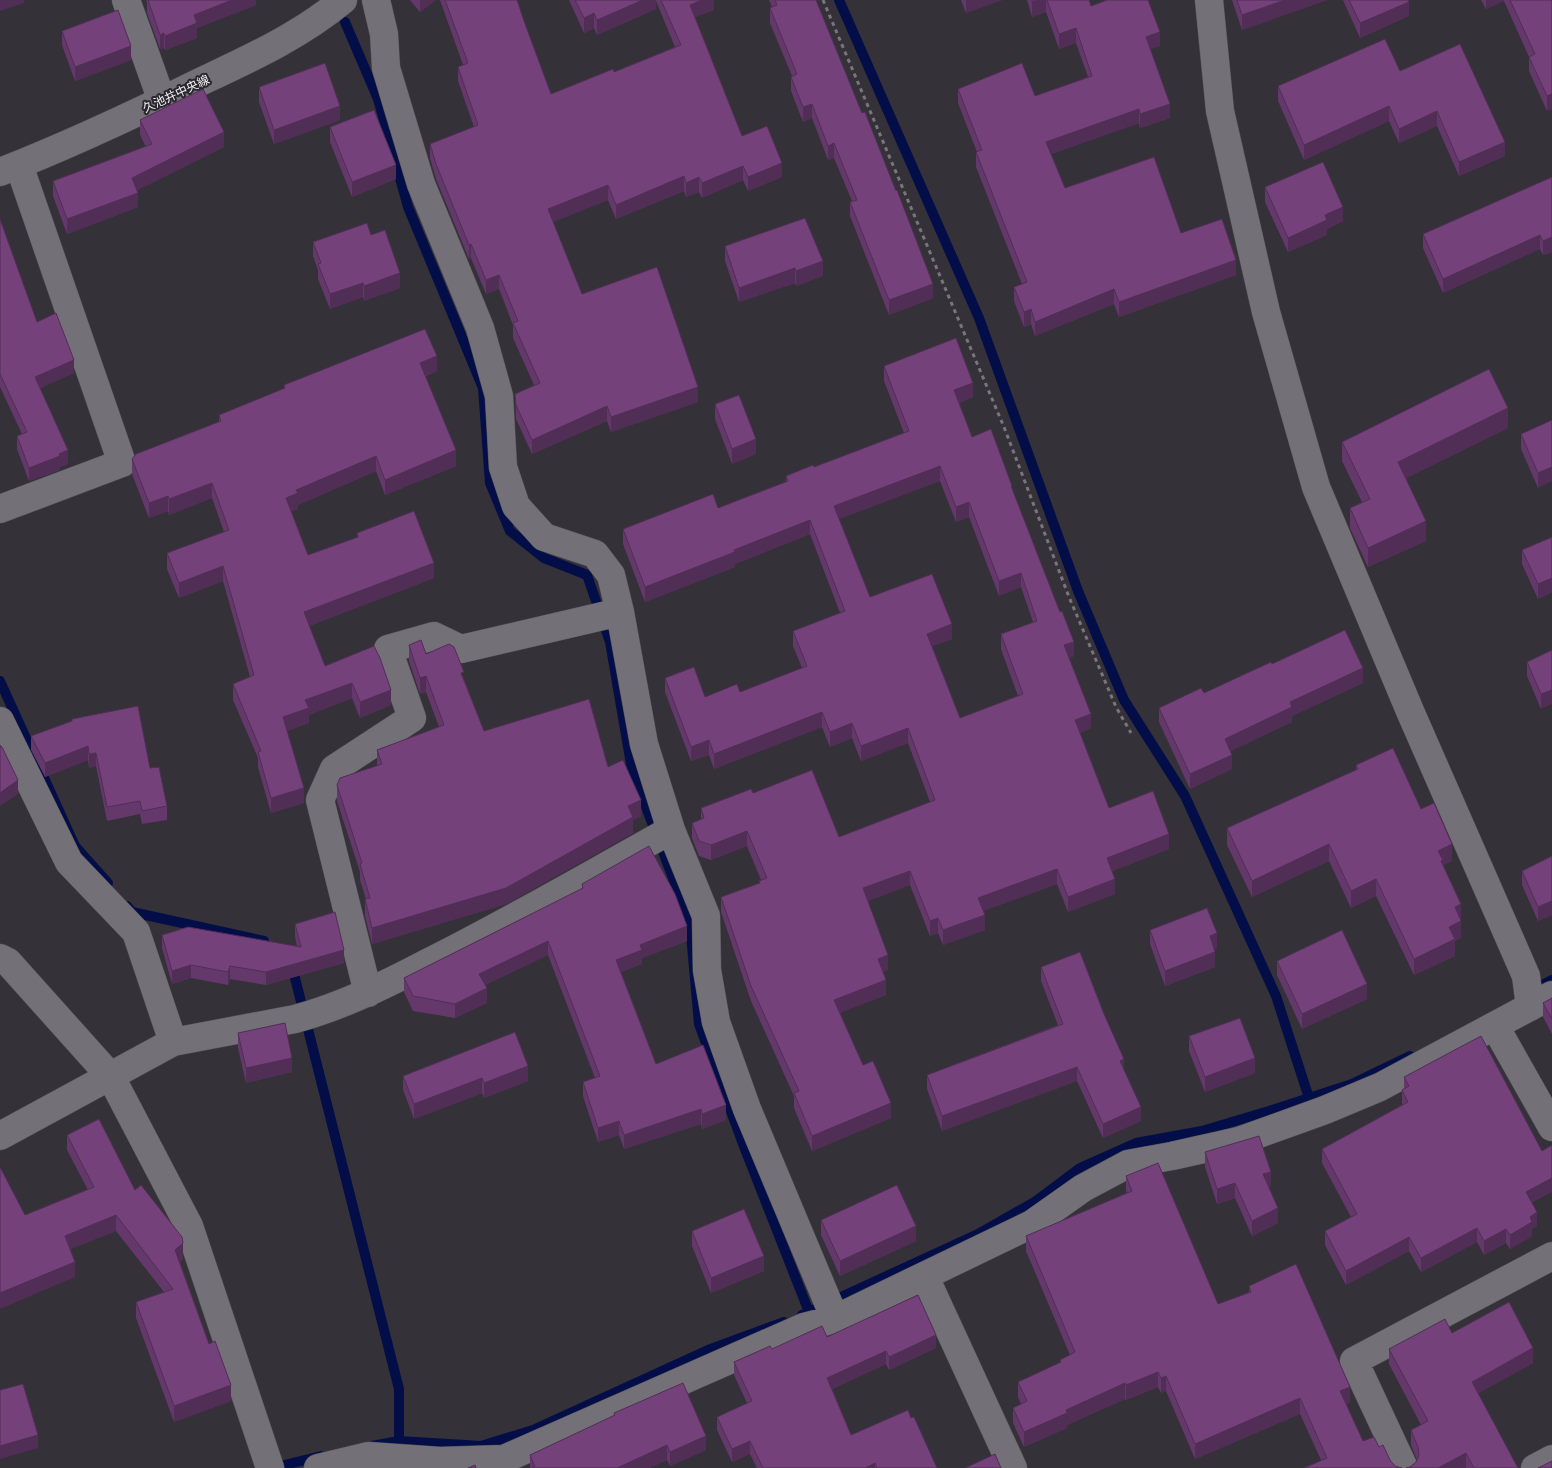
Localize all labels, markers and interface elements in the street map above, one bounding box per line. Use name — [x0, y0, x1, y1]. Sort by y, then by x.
street label: 久池井中央線 — [140, 72, 212, 116]

